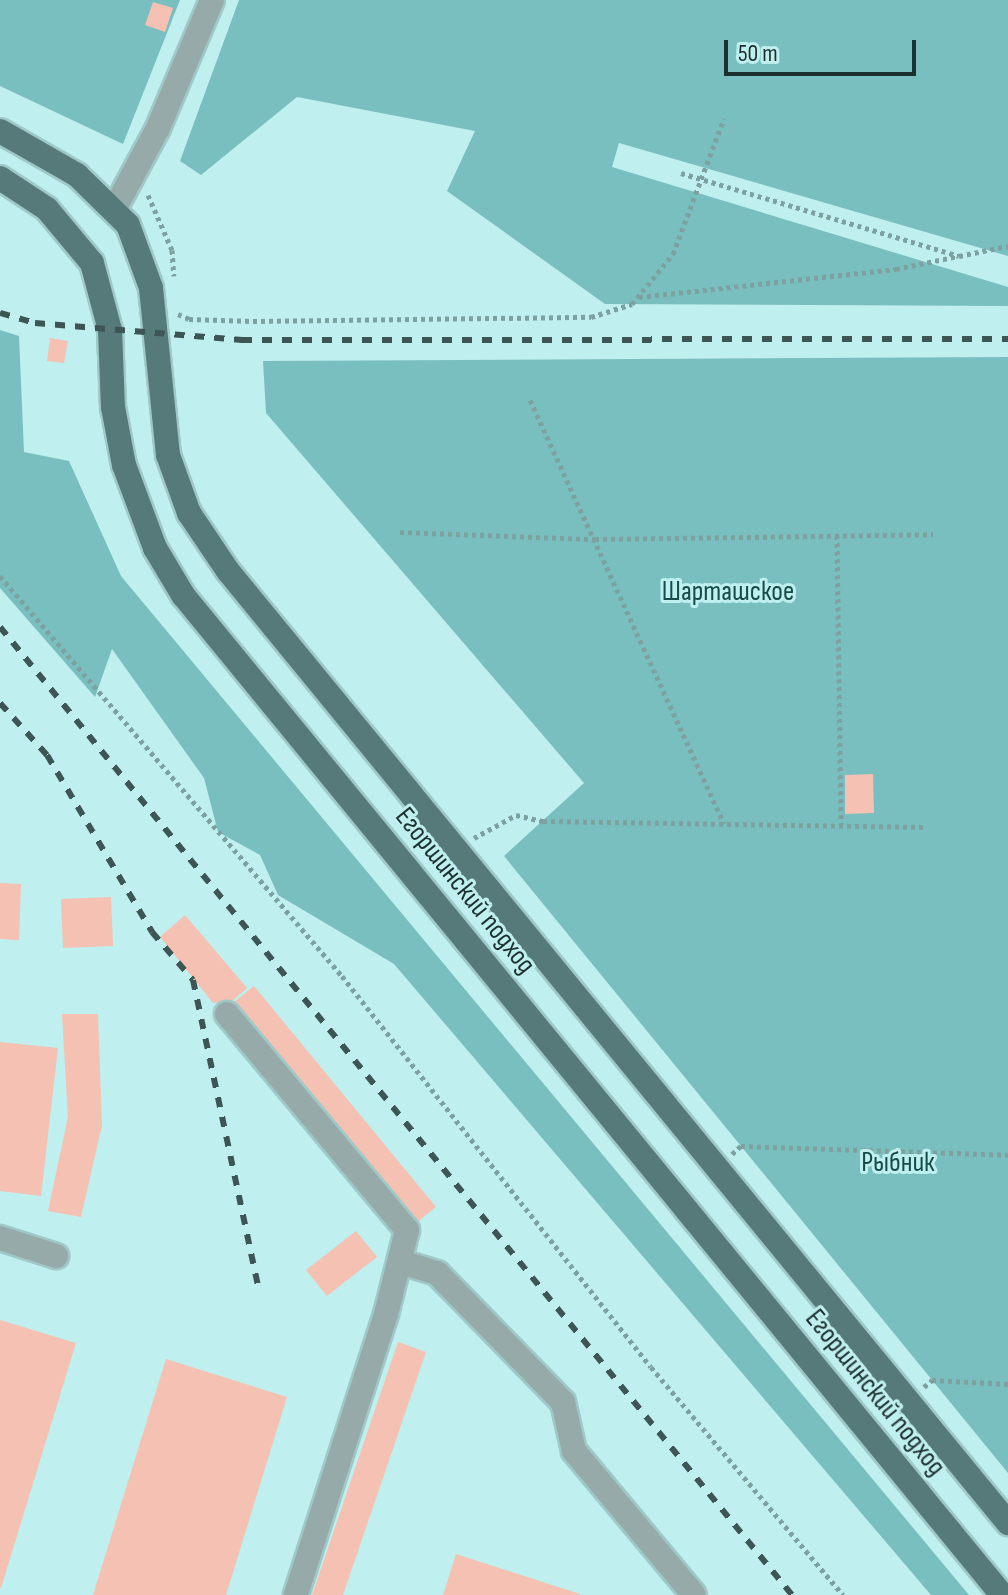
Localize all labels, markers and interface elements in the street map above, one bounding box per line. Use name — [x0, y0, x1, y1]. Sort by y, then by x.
scale bar — [728, 24, 920, 74]
text: 50 m — [738, 39, 778, 68]
park label: Шарташское — [662, 575, 794, 609]
street label: Егоршинский подход — [388, 801, 542, 981]
park label: Рыбник — [861, 1146, 935, 1180]
street label: Егоршинский подход — [798, 1303, 952, 1483]

